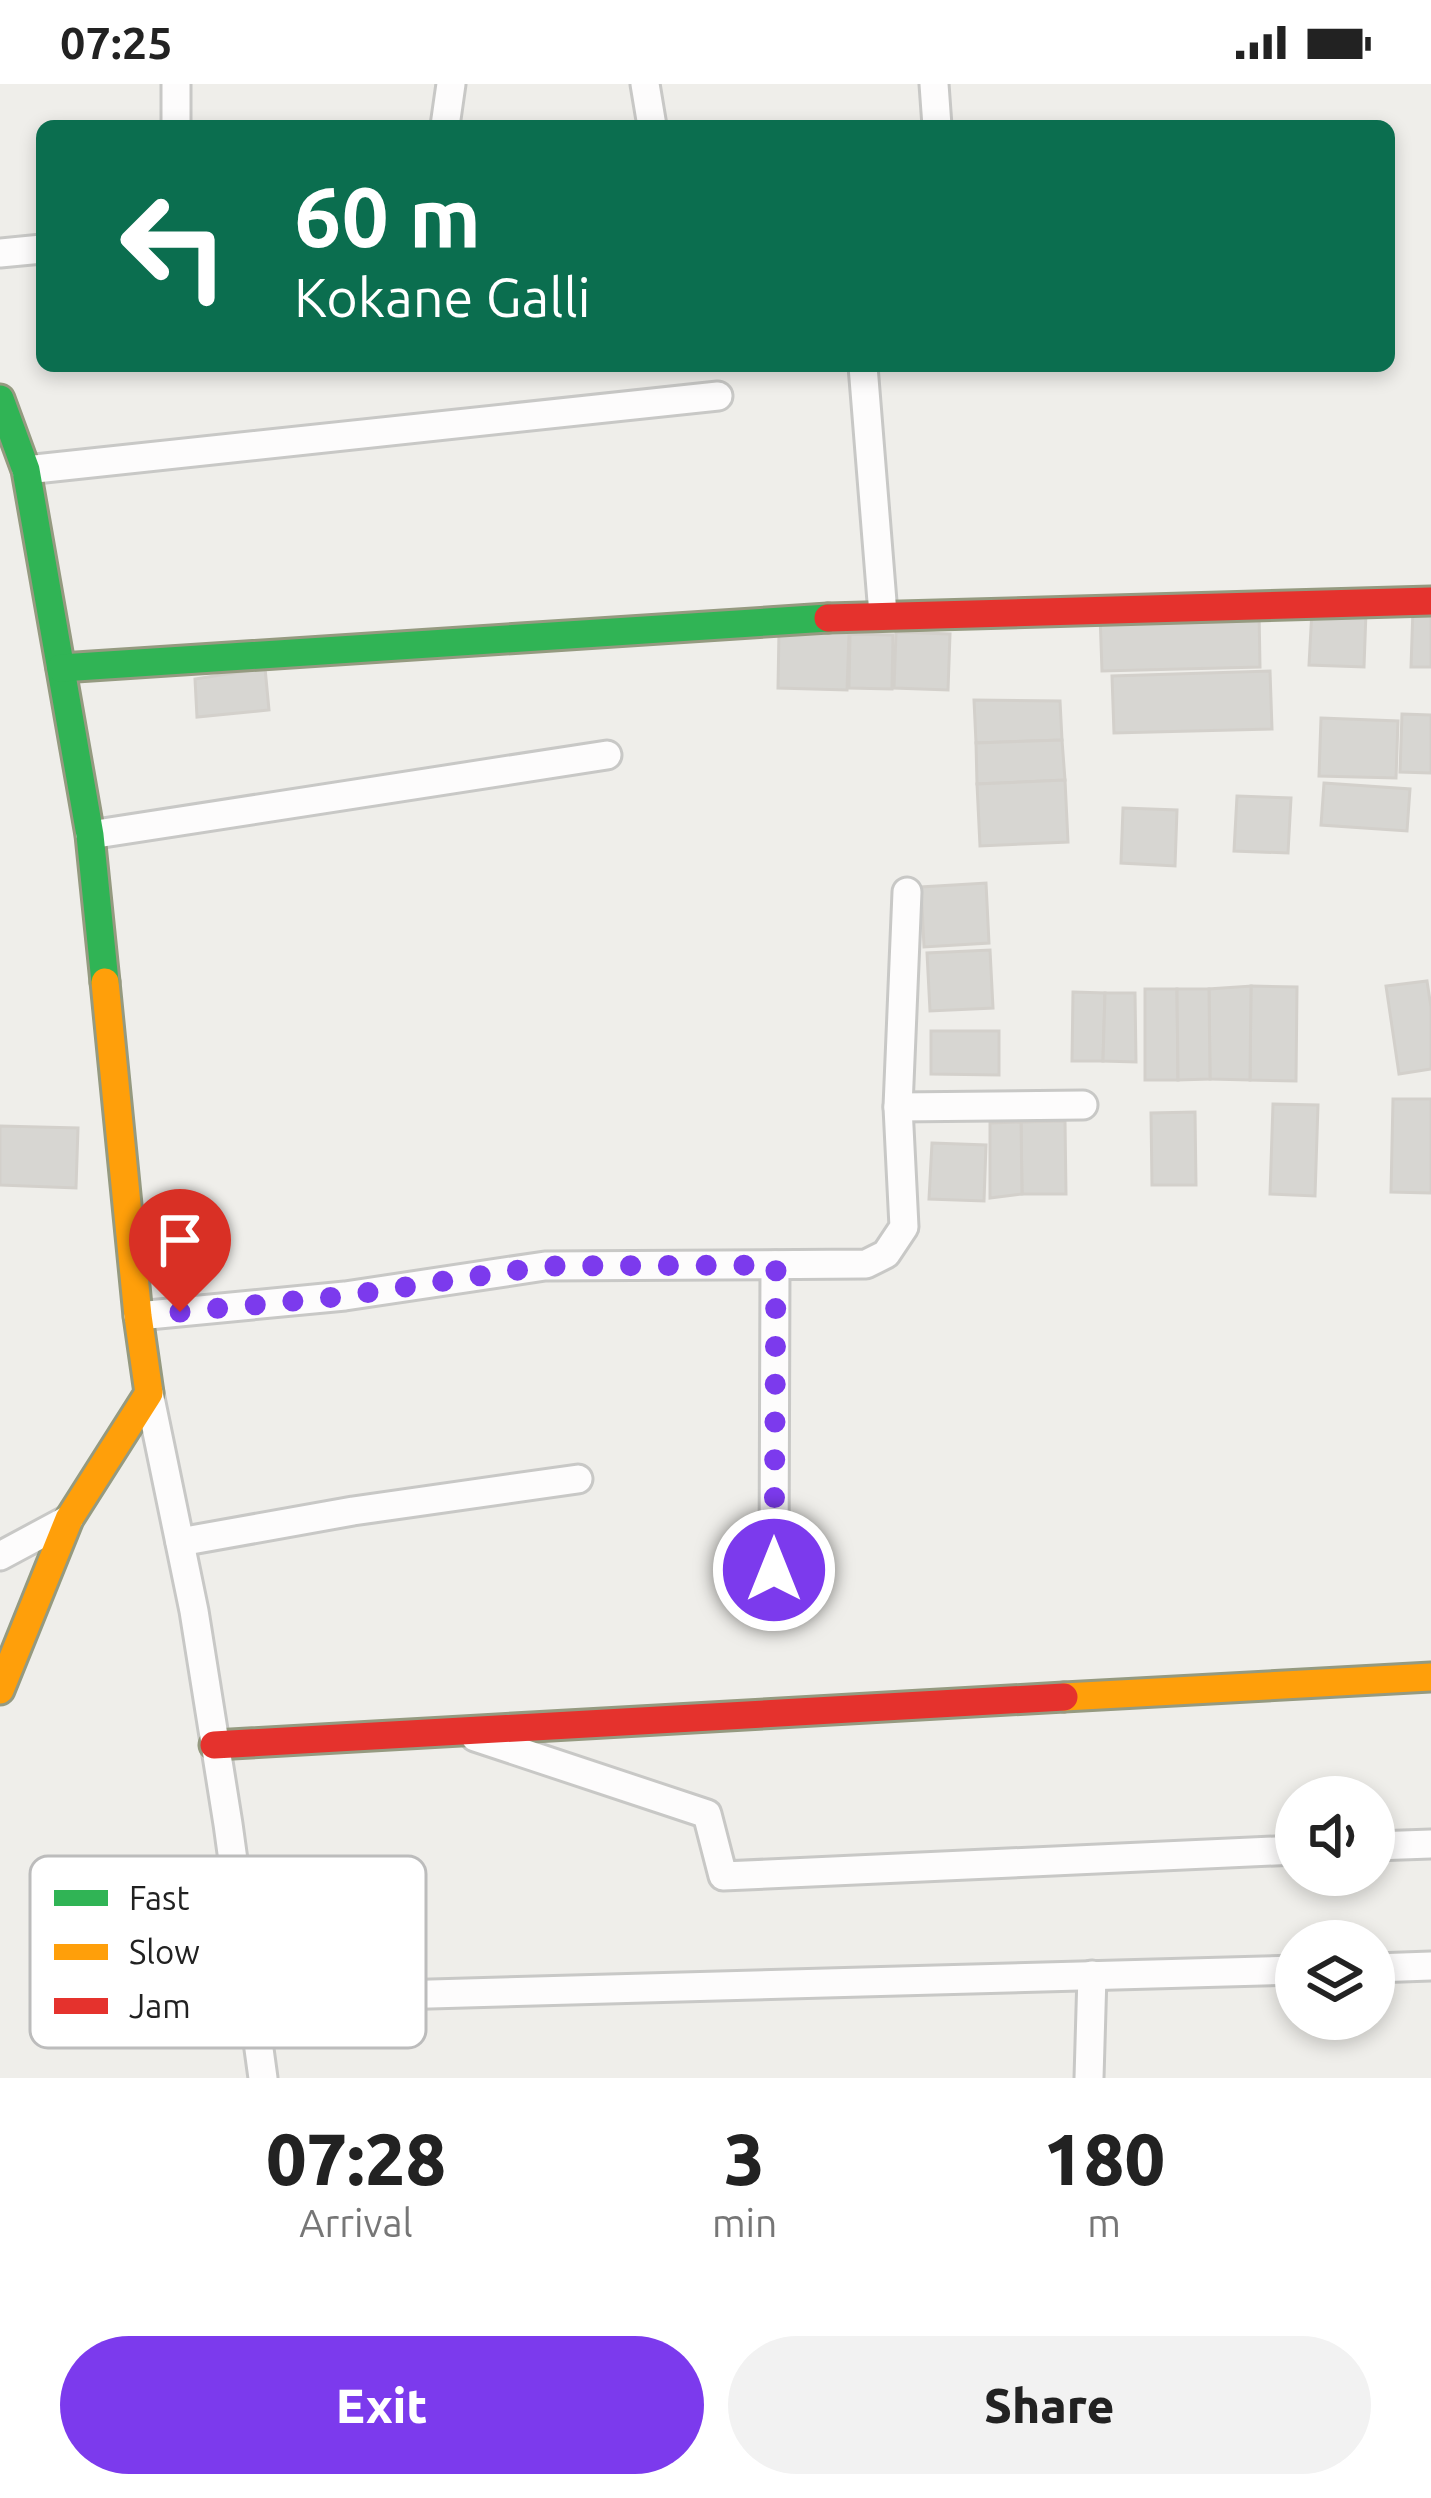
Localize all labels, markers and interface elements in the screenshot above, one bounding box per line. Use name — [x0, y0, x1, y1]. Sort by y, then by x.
text: 07:25 — [60, 17, 173, 68]
icon: left — [96, 168, 252, 324]
text: 60 m — [294, 169, 481, 263]
text: Kokane Galli — [294, 267, 591, 327]
pin — [129, 1189, 231, 1312]
icon: arrive — [147, 1207, 213, 1273]
position arrow — [711, 1507, 837, 1633]
map controls — [1275, 1776, 1395, 2040]
button: sound — [1275, 1776, 1395, 1896]
legend — [30, 1856, 426, 2048]
text: Fast — [129, 1879, 189, 1916]
button: layers — [1275, 1920, 1395, 2040]
text: Slow — [129, 1933, 200, 1970]
text: Jam — [129, 1987, 191, 2024]
text: 07:28 — [266, 2118, 446, 2199]
text: 3 — [724, 2118, 765, 2199]
text: 180 — [1043, 2118, 1165, 2199]
text: Arrival — [299, 2201, 413, 2244]
text: min — [712, 2201, 777, 2244]
text: m — [1087, 2201, 1121, 2244]
button: Exit — [60, 2336, 704, 2474]
button: Share — [728, 2336, 1371, 2474]

